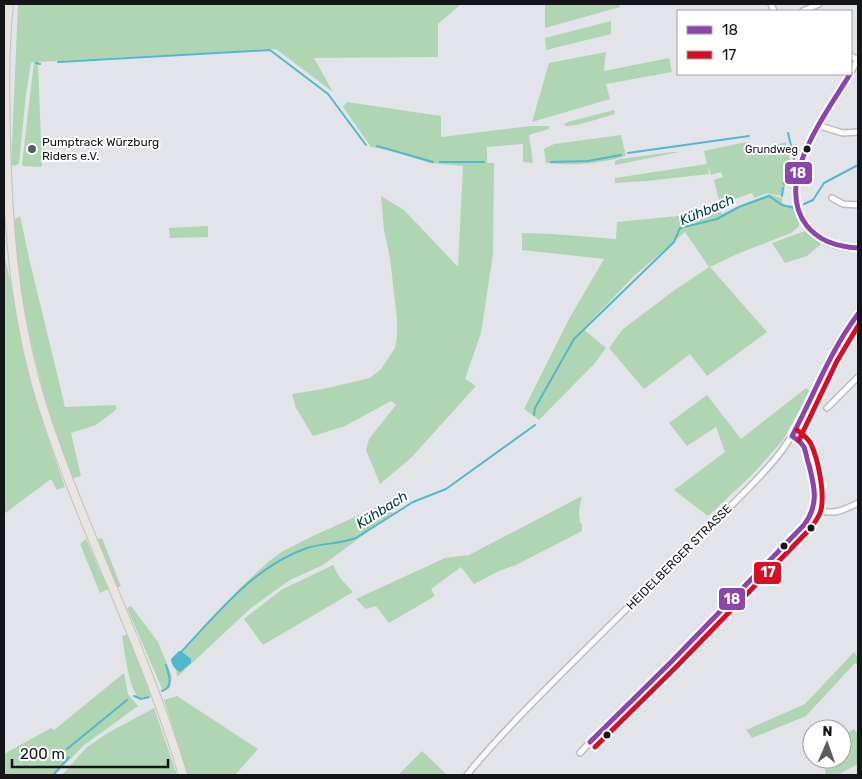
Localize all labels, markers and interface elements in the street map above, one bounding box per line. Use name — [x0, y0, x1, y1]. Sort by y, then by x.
legend — [677, 10, 852, 75]
text: 18 — [722, 21, 738, 39]
text: 17 — [722, 46, 736, 64]
place label: Pumptrack Würzburg Riders e.V. — [42, 135, 159, 163]
marker: Pumptrack Würzburg Riders e.V. — [26, 143, 38, 155]
place label: Grundweg — [745, 143, 798, 156]
marker: Grundweg — [802, 144, 812, 154]
line badge: 18 — [784, 161, 813, 185]
text: 18 — [790, 165, 806, 182]
water label: Kühbach — [677, 191, 737, 229]
water label: Kühbach — [353, 488, 411, 532]
street label: HEIDELBERGER STRASSE — [623, 501, 735, 613]
unlabelled marker — [806, 523, 816, 533]
unlabelled marker — [779, 541, 789, 551]
line badge: 17 — [753, 561, 782, 585]
text: 17 — [761, 564, 775, 581]
line badge: 18 — [718, 587, 746, 611]
text: 18 — [724, 591, 740, 608]
north arrow — [802, 719, 852, 769]
text: N — [822, 723, 833, 740]
unlabelled marker — [602, 730, 612, 740]
scale bar — [12, 736, 169, 768]
text: 200 m — [20, 745, 65, 763]

